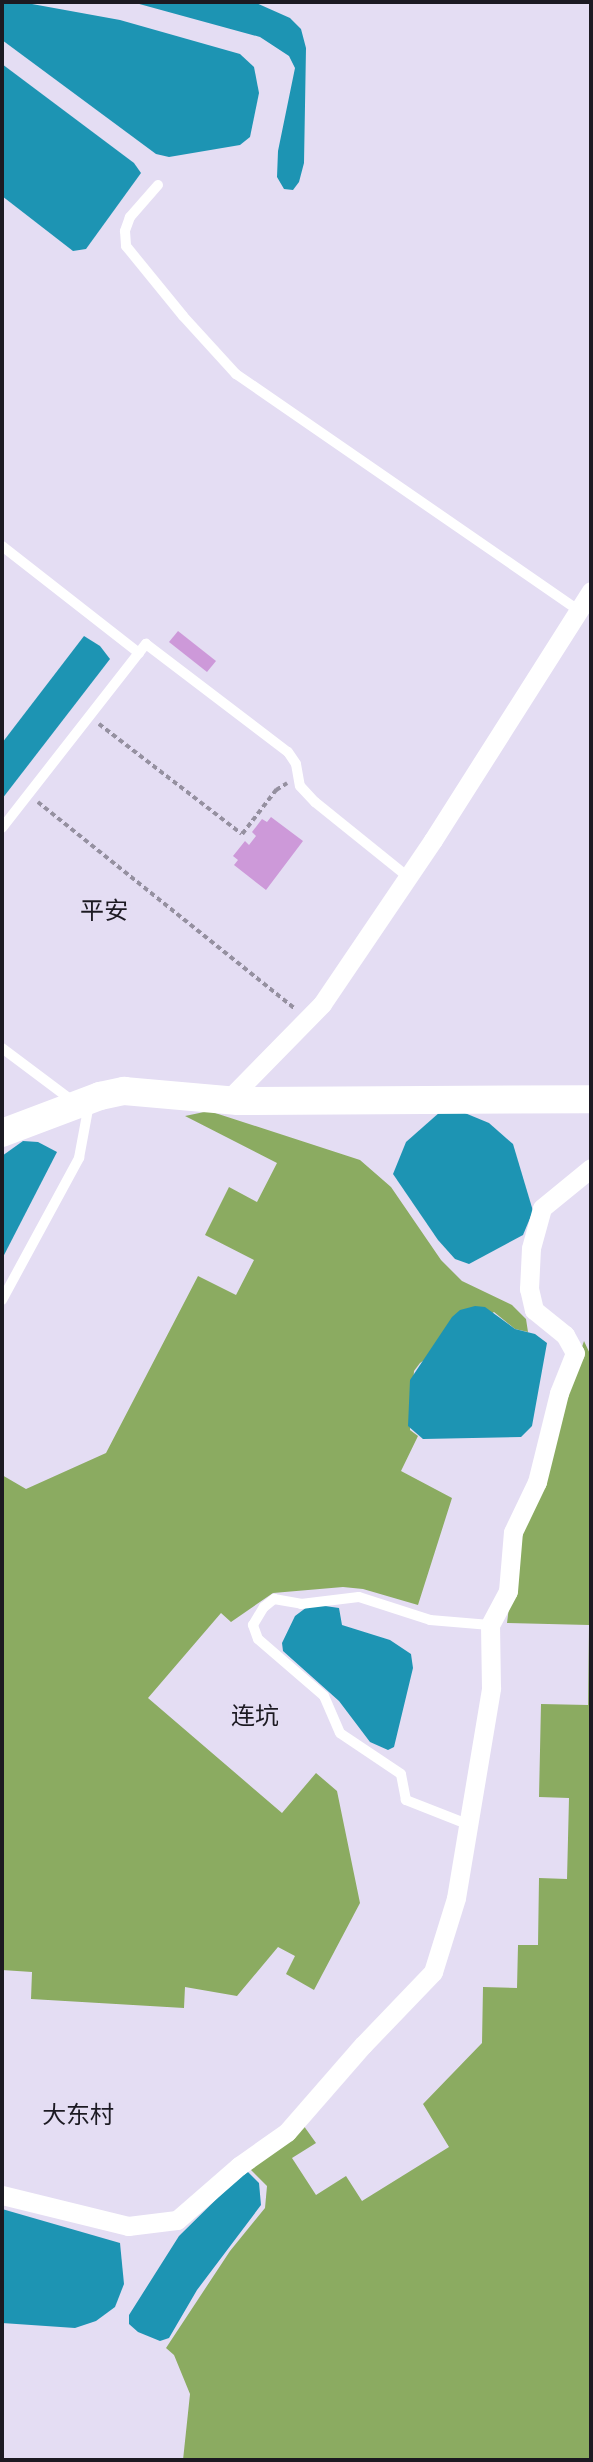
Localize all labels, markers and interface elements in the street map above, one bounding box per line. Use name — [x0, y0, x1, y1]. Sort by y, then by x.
district label: 平安 — [80, 897, 128, 925]
district label: 连坑 — [231, 1702, 279, 1730]
district label: 大东村 — [42, 2101, 114, 2129]

